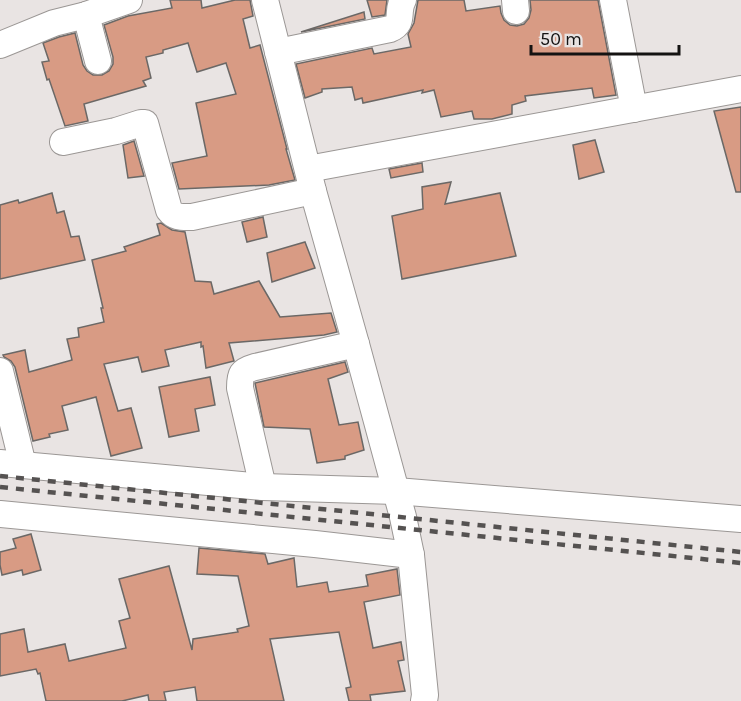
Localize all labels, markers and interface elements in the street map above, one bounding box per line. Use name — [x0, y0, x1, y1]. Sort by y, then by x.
scale bar — [531, 18, 680, 56]
text: 50 m — [540, 28, 582, 50]

